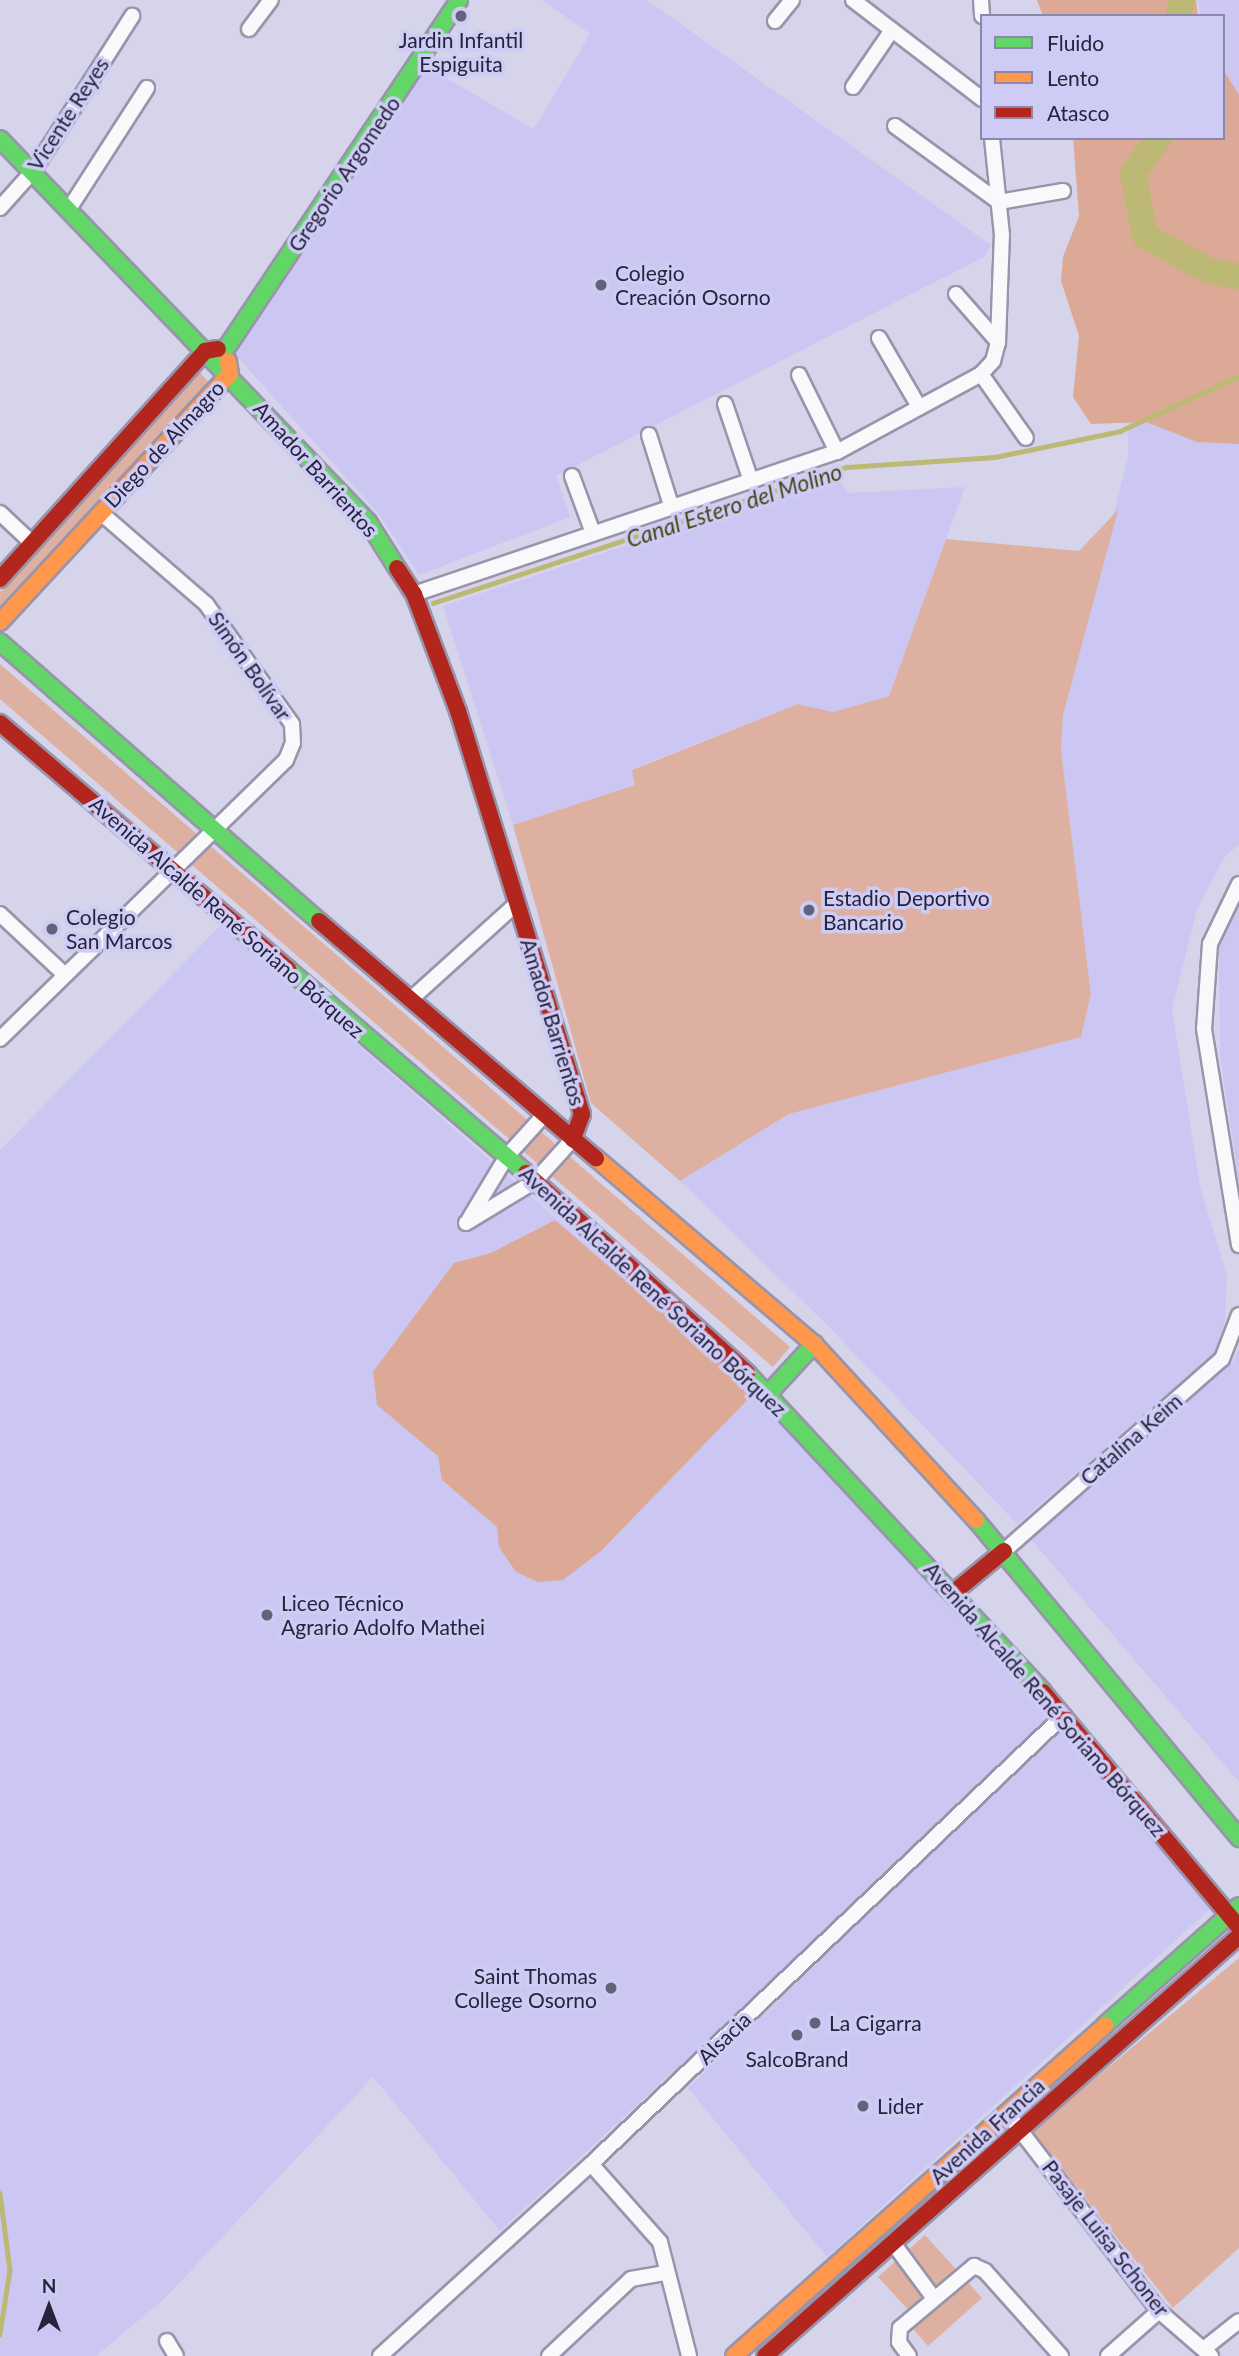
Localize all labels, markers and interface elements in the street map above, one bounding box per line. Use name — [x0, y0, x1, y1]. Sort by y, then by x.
marker: Jardin Infantil Espiguita — [453, 8, 469, 24]
legend — [980, 14, 1225, 140]
place label: Jardin Infantil Espiguita — [399, 27, 523, 77]
text: Fluido — [1047, 30, 1104, 55]
street label: Vicente Reyes — [22, 53, 114, 175]
text: Lento — [1047, 65, 1099, 90]
street label: Gregorio Argomedo — [283, 91, 405, 257]
text: Atasco — [1047, 100, 1109, 125]
place label: Colegio Creación Osorno — [615, 260, 771, 310]
marker: Colegio Creación Osorno — [593, 277, 609, 293]
street label: Diego de Almagro — [99, 375, 229, 513]
street label: Amador Barrientos — [248, 396, 384, 542]
water label: Canal Estero del Molino — [623, 457, 845, 553]
street label: Simón Bolívar — [203, 607, 297, 725]
street label: Avenida Alcalde René Soriano Bórquez — [84, 791, 370, 1043]
place label: Estadio Deportivo Bancario — [823, 885, 990, 935]
marker: Estadio Deportivo Bancario — [801, 902, 817, 918]
place label: Colegio San Marcos — [66, 904, 172, 954]
marker: Colegio San Marcos — [44, 921, 60, 937]
street label: Amador Barrientos — [516, 935, 590, 1109]
street label: Avenida Alcalde René Soriano Bórquez — [514, 1160, 792, 1422]
street label: Catalina Keim — [1075, 1388, 1187, 1490]
street label: Avenida Alcalde René Soriano Bórquez — [919, 1556, 1171, 1842]
place label: Liceo Técnico Agrario Adolfo Mathei — [281, 1590, 486, 1640]
marker: Liceo Técnico Agrario Adolfo Mathei — [259, 1607, 275, 1623]
place label: Saint Thomas College Osorno — [454, 1963, 597, 2013]
marker: Saint Thomas College Osorno — [603, 1980, 619, 1996]
street label: Alsacia — [692, 2007, 756, 2069]
place label: La Cigarra — [829, 2010, 922, 2036]
marker: La Cigarra — [807, 2015, 823, 2031]
marker: SalcoBrand — [789, 2027, 805, 2043]
place label: SalcoBrand — [746, 2046, 848, 2072]
street label: Avenida Francia — [925, 2073, 1049, 2189]
place label: Lider — [877, 2093, 923, 2119]
marker: Lider — [855, 2098, 871, 2114]
street label: Pasaje Luisa Schoner — [1037, 2155, 1175, 2321]
north arrow — [14, 2272, 84, 2342]
text: N — [42, 2274, 56, 2297]

